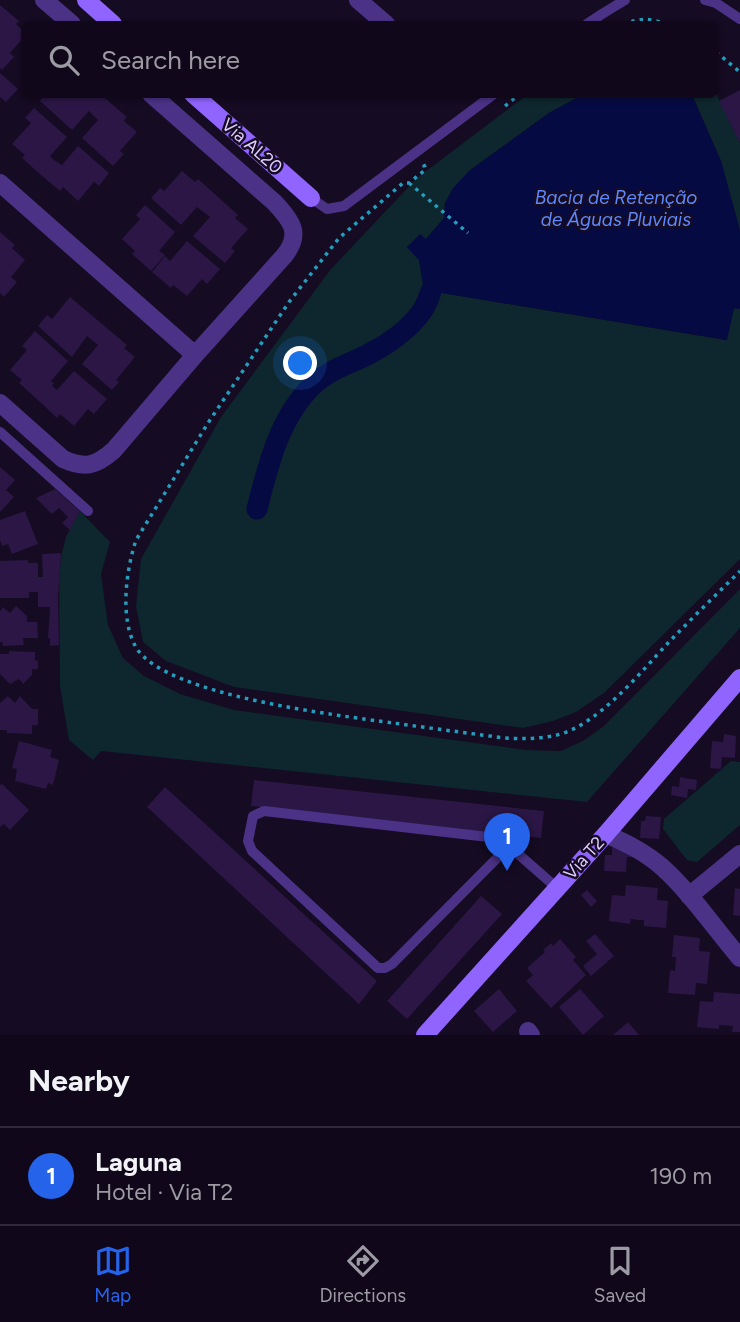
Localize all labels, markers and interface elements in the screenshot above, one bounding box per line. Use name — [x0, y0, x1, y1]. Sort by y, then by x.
search box — [21, 21, 719, 98]
icon: search — [45, 41, 83, 79]
text: Search here — [101, 44, 240, 76]
street label: Via AL20 — [217, 114, 287, 178]
water label: Bacia de Retenção de Águas Pluviais — [535, 186, 697, 231]
your location — [283, 346, 317, 380]
pin: 1 — [484, 813, 530, 871]
street label: Via T2 — [559, 832, 609, 884]
text: Nearby — [28, 1062, 130, 1099]
text: Laguna — [95, 1146, 182, 1178]
text: 1 — [46, 1162, 56, 1190]
text: 190 m — [649, 1162, 712, 1190]
text: Hotel · Via T2 — [95, 1178, 233, 1206]
tab: Map — [94, 1242, 132, 1307]
tab: Directions — [319, 1242, 406, 1307]
tab: Saved — [594, 1242, 646, 1307]

